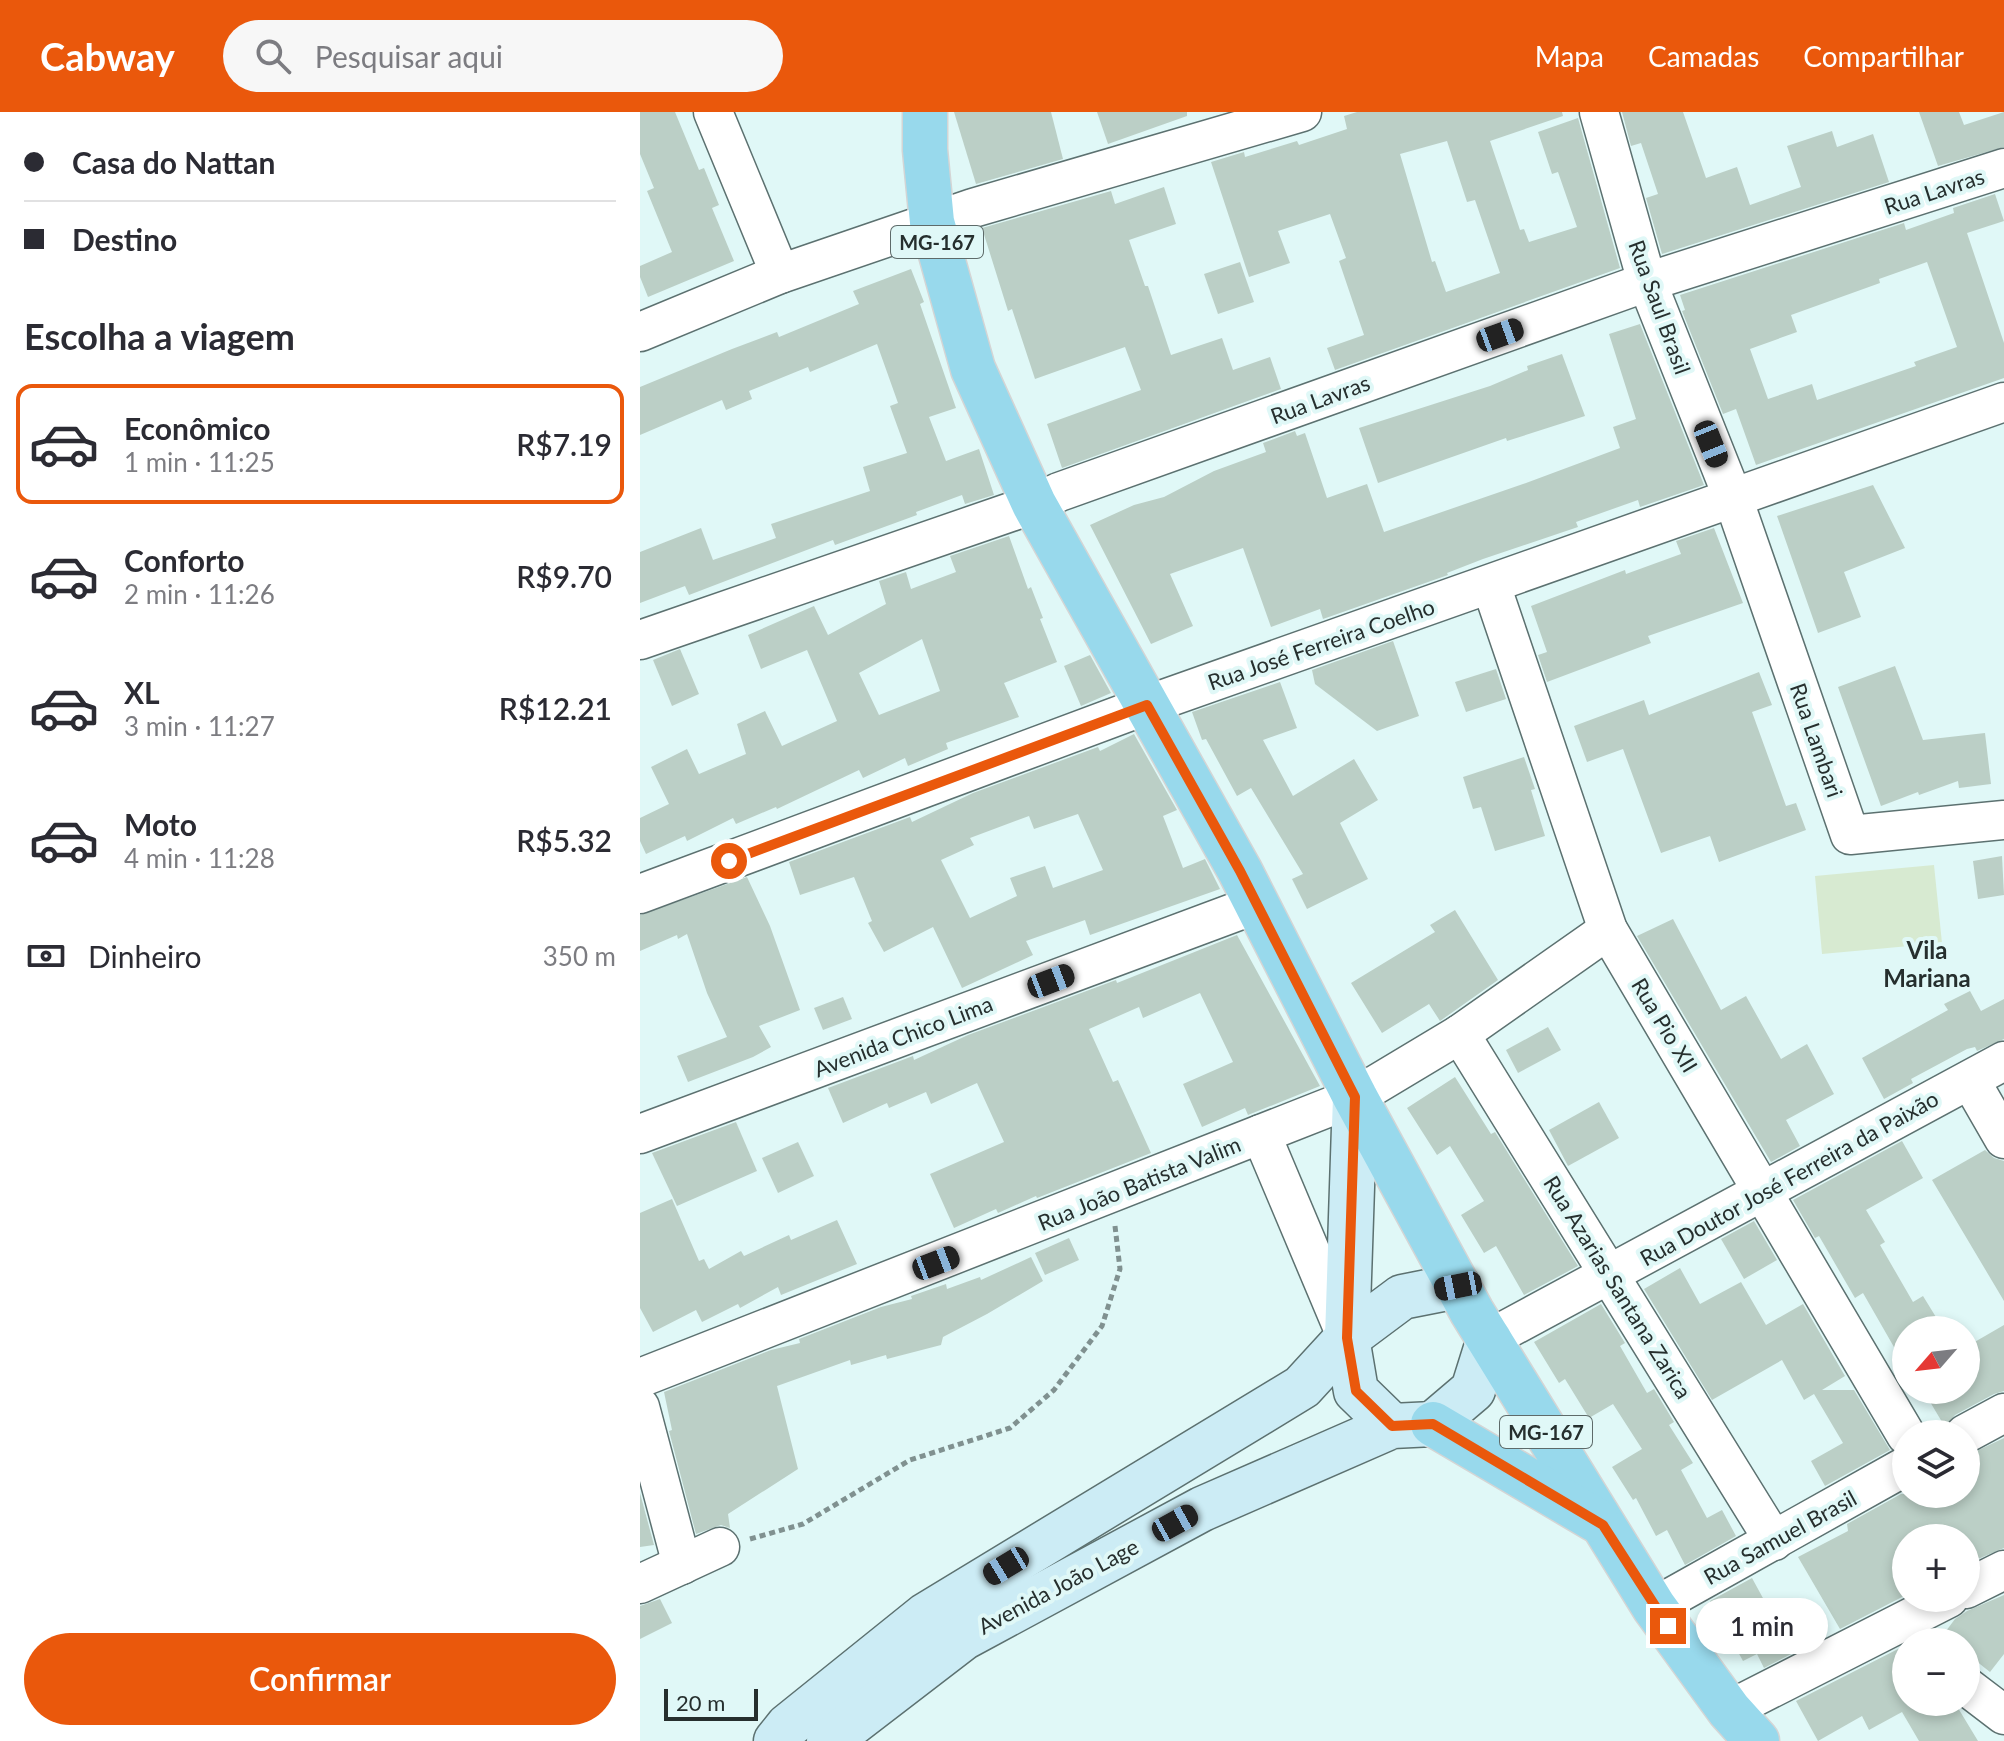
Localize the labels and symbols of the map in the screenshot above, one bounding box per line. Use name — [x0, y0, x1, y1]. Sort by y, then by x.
street label: Rua Lavras — [1880, 162, 1988, 220]
road number: MG-167 — [891, 226, 983, 258]
street label: Rua Saul Brasil — [1623, 236, 1697, 378]
car — [1473, 316, 1527, 354]
street label: Rua Lavras — [1267, 369, 1373, 429]
car — [1691, 417, 1731, 471]
street label: Rua José Ferreira Coelho — [1204, 592, 1438, 696]
street label: Rua Lambari — [1785, 679, 1849, 801]
route start — [711, 843, 747, 879]
district label: Vila Mariana — [1883, 935, 1971, 992]
car — [1024, 961, 1078, 1001]
street label: Rua Pio XII — [1626, 973, 1704, 1077]
street label: Avenida Chico Lima — [810, 989, 996, 1083]
street label: Rua Doutor José Ferreira da Paixão — [1635, 1085, 1943, 1271]
street label: Rua João Batista Valim — [1034, 1130, 1244, 1236]
street label: Rua Azarias Santana Zarica — [1538, 1170, 1698, 1404]
car — [909, 1243, 963, 1283]
car — [1432, 1270, 1484, 1302]
north arrow — [1892, 1316, 1980, 1404]
road number: MG-167 — [1500, 1416, 1592, 1448]
street label: Rua Samuel Brasil — [1699, 1484, 1861, 1590]
car — [1148, 1501, 1202, 1545]
street label: Avenida João Lage — [973, 1532, 1143, 1640]
car — [979, 1543, 1033, 1589]
callout: 1 min — [1696, 1598, 1828, 1654]
route end — [1650, 1608, 1686, 1644]
scale bar — [664, 1685, 758, 1721]

